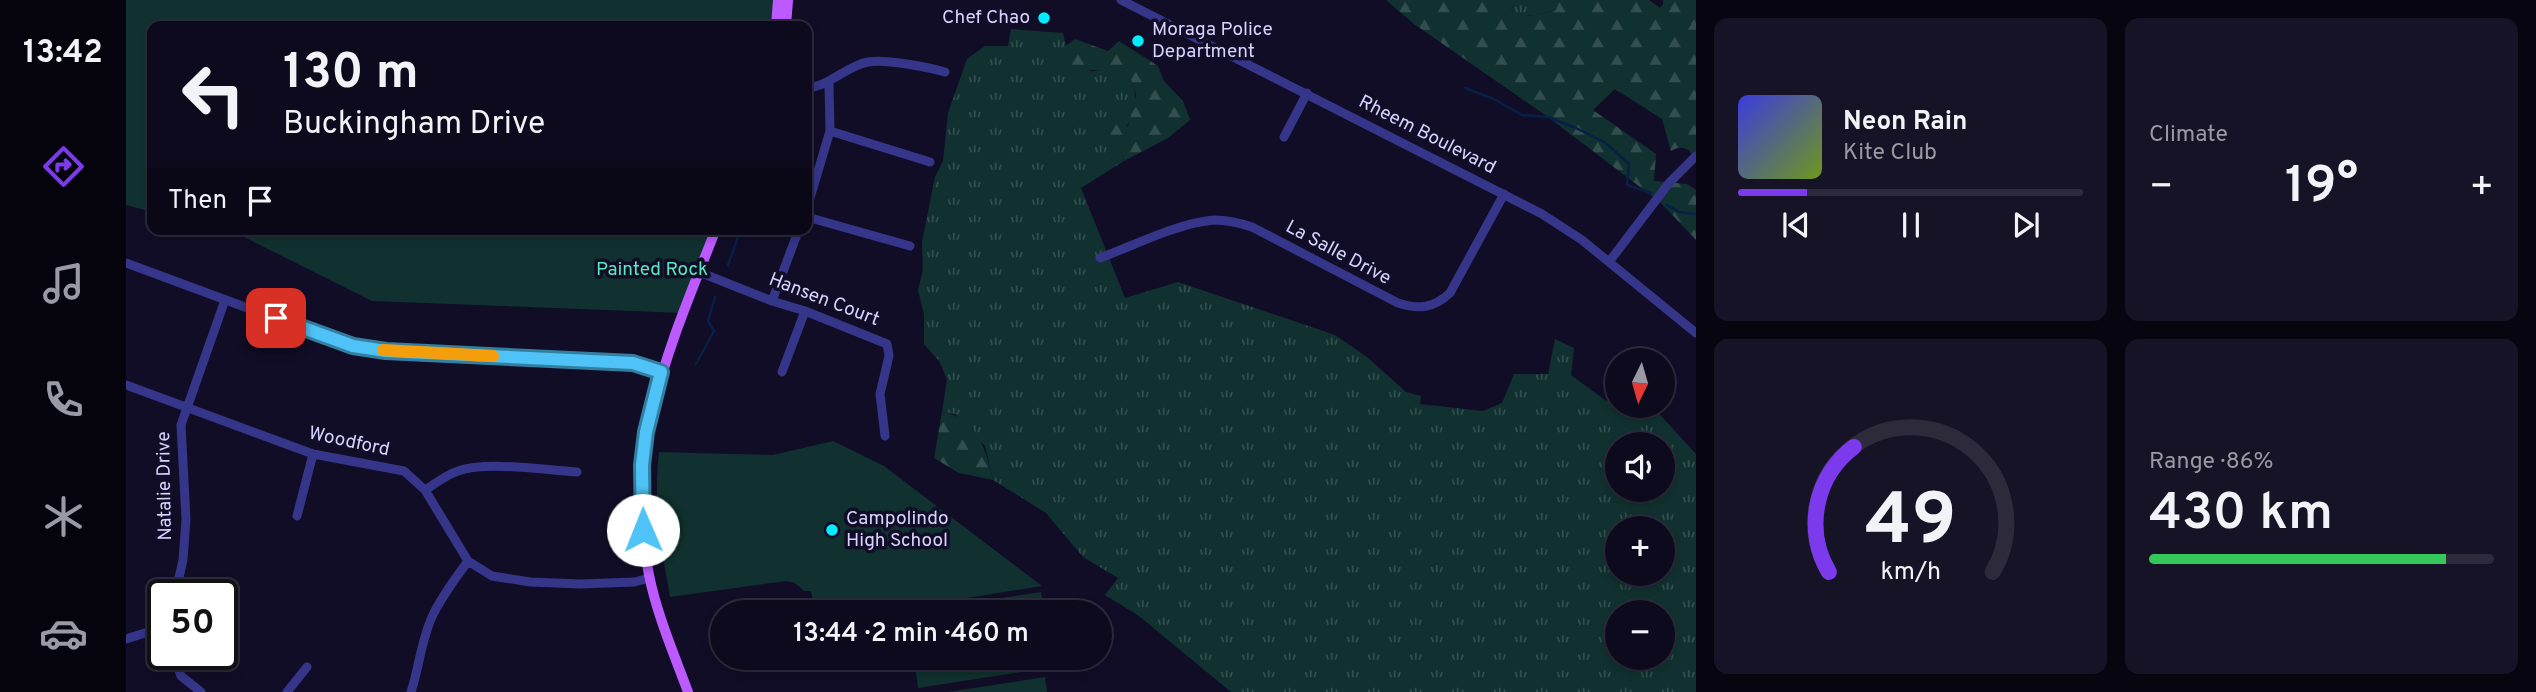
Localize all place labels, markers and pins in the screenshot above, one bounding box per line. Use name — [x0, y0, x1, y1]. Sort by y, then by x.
place label: Chef Chao — [942, 6, 1030, 30]
marker: Chef Chao — [1036, 10, 1052, 26]
place label: Moraga Police Department — [1152, 18, 1273, 64]
marker: Moraga Police Department — [1130, 33, 1146, 49]
pin — [246, 288, 306, 348]
place label: Campolindo High School — [846, 507, 949, 553]
marker: Campolindo High School — [824, 522, 840, 538]

